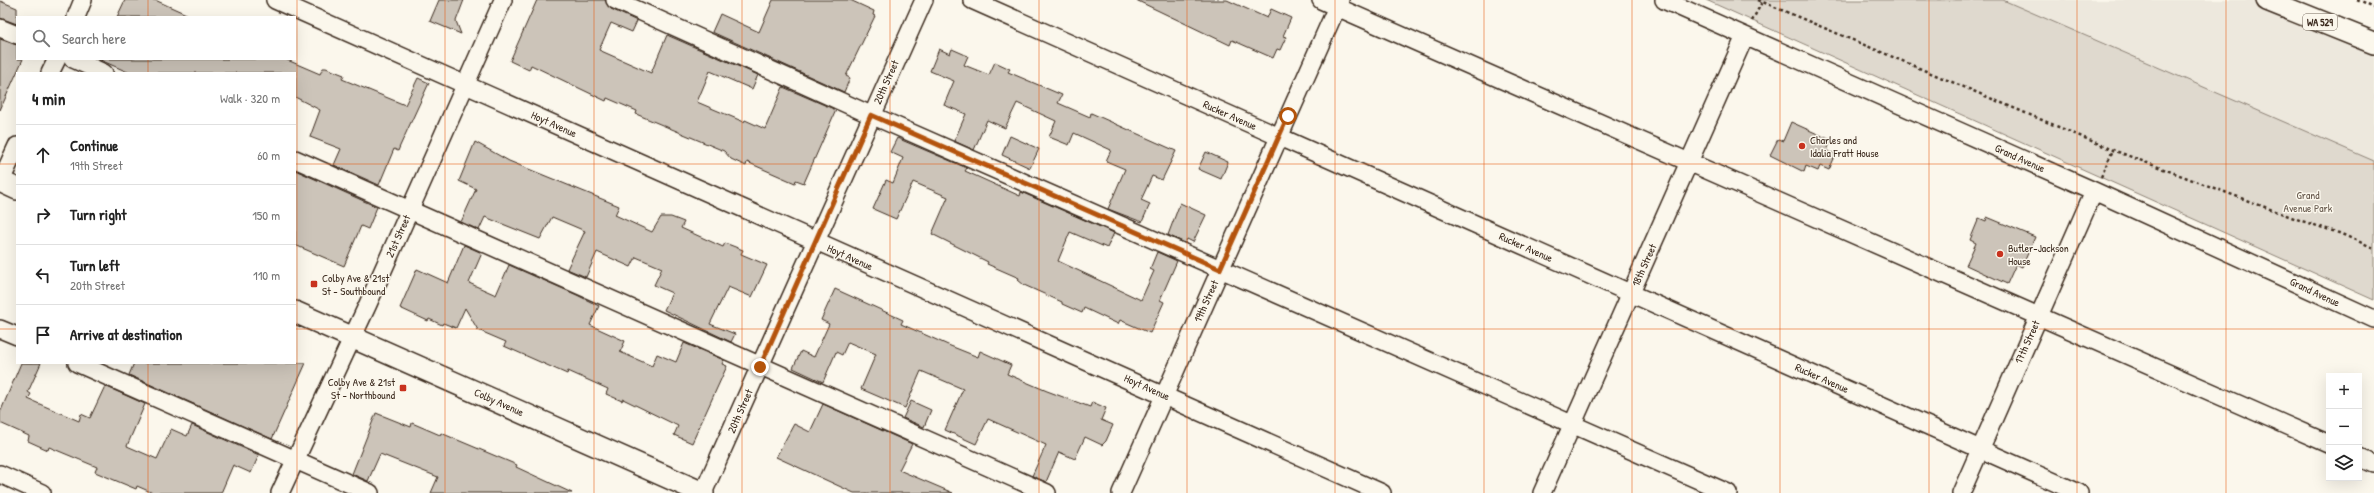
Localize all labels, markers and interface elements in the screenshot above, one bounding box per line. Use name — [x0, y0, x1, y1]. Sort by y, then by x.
road number: WA 529 — [2303, 14, 2337, 30]
search box — [16, 16, 296, 60]
icon: search — [30, 27, 52, 49]
text: Search here — [62, 28, 126, 49]
street label: 20th Street — [870, 58, 902, 106]
text: 4 min — [32, 87, 65, 110]
text: Walk · 320 m — [220, 89, 280, 107]
street label: Rucker Avenue — [1201, 97, 1260, 133]
route start — [1279, 107, 1297, 125]
street label: Hoyt Avenue — [529, 108, 580, 140]
place label: Charles and Idalia Fratt House — [1810, 133, 1879, 160]
text: Continue — [70, 135, 118, 156]
marker: Charles and Idalia Fratt House — [1797, 141, 1807, 151]
street label: Grand Avenue — [1993, 141, 2048, 176]
icon: ahead — [32, 144, 54, 166]
text: 60 m — [257, 146, 280, 164]
text: 19th Street — [70, 156, 123, 174]
park label: Grand Avenue Park — [2284, 188, 2333, 215]
icon: right — [32, 204, 54, 226]
text: Turn right — [70, 204, 126, 225]
text: 150 m — [252, 206, 280, 224]
street label: 21st Street — [382, 212, 414, 260]
street label: Rucker Avenue — [1497, 229, 1556, 265]
street label: Hoyt Avenue — [825, 241, 876, 273]
street label: 18th Street — [1628, 241, 1660, 289]
place label: Butler-Jackson House — [2008, 241, 2069, 268]
marker: Butler-Jackson House — [1995, 249, 2005, 259]
text: Turn left — [70, 255, 120, 276]
icon: left — [32, 264, 54, 286]
text: 110 m — [253, 266, 280, 284]
place label: Colby Ave & 21st St - Southbound — [322, 271, 390, 298]
street label: Grand Avenue — [2288, 274, 2343, 310]
text: 20th Street — [70, 276, 125, 294]
street label: 19th Street — [1191, 278, 1222, 324]
marker: Colby Ave & 21st St - Southbound — [309, 279, 319, 289]
street label: 17th Street — [2011, 318, 2043, 366]
icon: arrive — [32, 324, 54, 346]
text: Arrive at destination — [70, 324, 182, 345]
route end — [751, 358, 769, 376]
street label: Rucker Avenue — [1793, 360, 1852, 396]
street label: Hoyt Avenue — [1122, 371, 1173, 403]
map controls — [2326, 373, 2362, 481]
button: + — [2326, 373, 2362, 409]
place label: Colby Ave & 21st St - Northbound — [328, 375, 396, 402]
marker: Colby Ave & 21st St - Northbound — [398, 383, 408, 393]
street label: Colby Avenue — [472, 385, 527, 419]
street label: 20th Street — [724, 387, 756, 435]
button: − — [2326, 409, 2362, 445]
button: layers — [2326, 445, 2362, 481]

